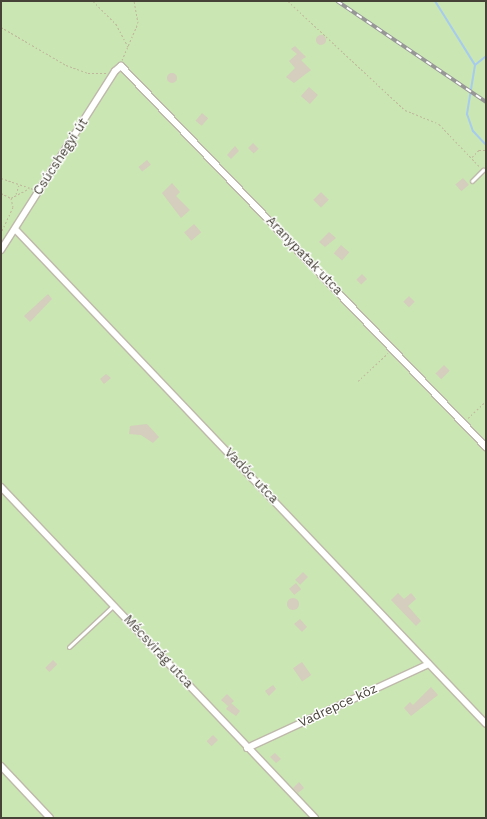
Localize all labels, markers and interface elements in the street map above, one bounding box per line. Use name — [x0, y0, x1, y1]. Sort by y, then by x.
street label: Csúcshegyi út — [30, 116, 92, 198]
street label: Aranypatak utca — [262, 213, 346, 299]
street label: Vadóc utca — [221, 445, 281, 507]
street label: Mécsvirág utca — [120, 612, 196, 692]
street label: Vadrepce köz — [296, 681, 380, 731]

